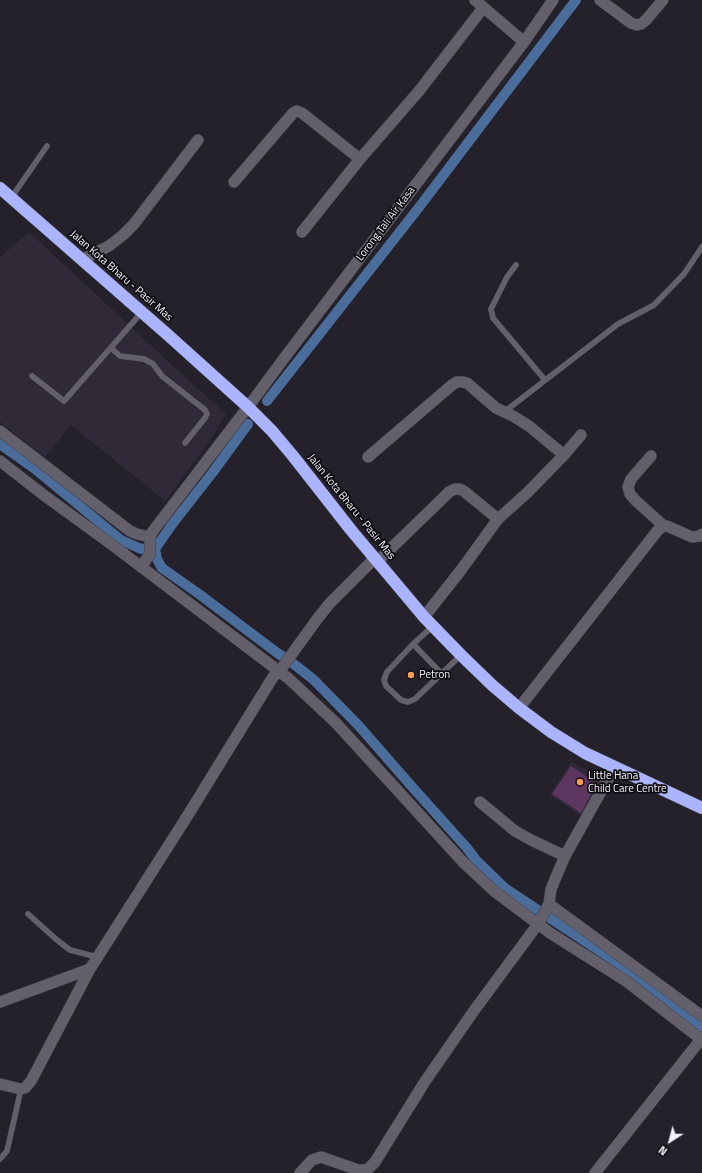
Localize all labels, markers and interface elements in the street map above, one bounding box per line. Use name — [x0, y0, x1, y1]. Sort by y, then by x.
street label: Lorong Tali Air Kasa — [354, 184, 418, 264]
street label: Jalan Kota Bharu - Pasir Mas — [67, 228, 175, 324]
street label: Jalan Kota Bharu - Pasir Mas — [304, 452, 398, 562]
place label: Petron — [419, 668, 450, 682]
marker: Petron — [406, 670, 416, 680]
place label: Little Hana Child Care Centre — [588, 769, 667, 795]
marker: Little Hana Child Care Centre — [575, 777, 585, 787]
north arrow — [650, 1121, 690, 1161]
text: N — [655, 1142, 671, 1159]

